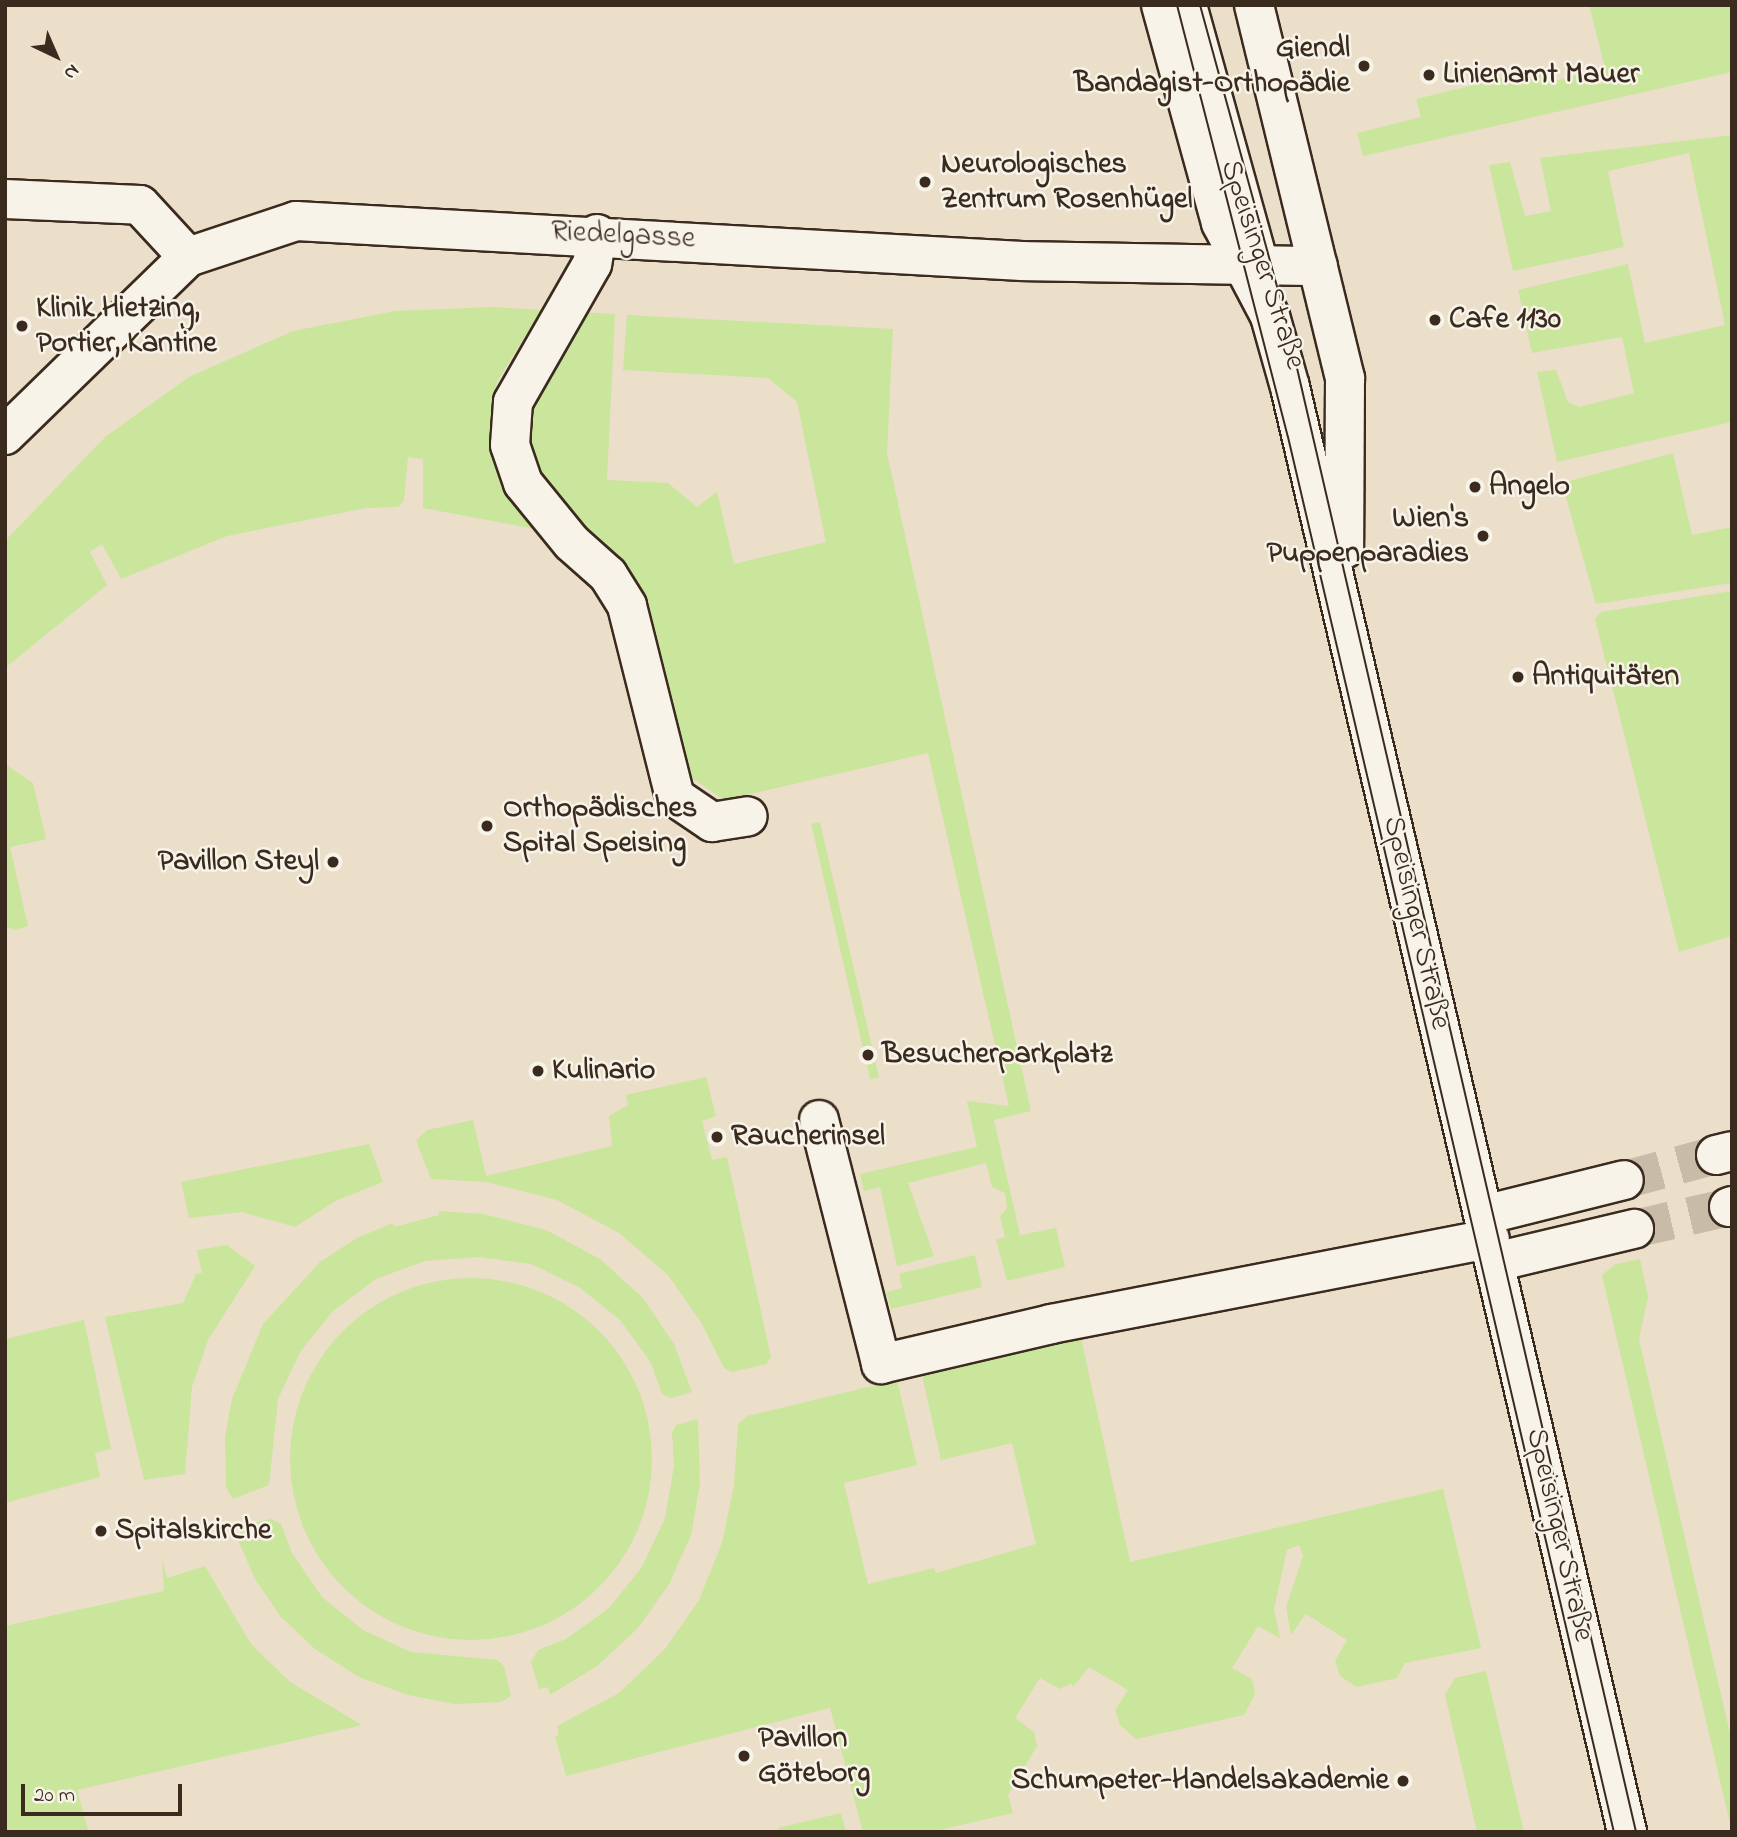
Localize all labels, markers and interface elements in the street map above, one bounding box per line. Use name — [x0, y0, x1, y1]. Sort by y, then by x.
north arrow — [21, 21, 91, 91]
place label: Giendl Bandagist-Orthopädie — [1074, 31, 1350, 102]
text: N — [57, 57, 85, 86]
place label: Linienamt Mauer — [1443, 57, 1639, 93]
marker: Giendl Bandagist-Orthopädie — [1356, 58, 1372, 74]
marker: Linienamt Mauer — [1421, 67, 1437, 83]
place label: Neurologisches Zentrum Rosenhügel — [941, 147, 1192, 218]
street label: Speisinger Straße — [1211, 156, 1313, 374]
marker: Neurologisches Zentrum Rosenhügel — [915, 172, 935, 192]
street label: Riedelgasse — [550, 214, 696, 258]
place label: Klinik Hietzing, Portier, Kantine — [36, 291, 217, 362]
place label: Cafe 1130 — [1449, 302, 1561, 338]
marker: Cafe 1130 — [1427, 312, 1443, 328]
marker: Klinik Hietzing, Portier, Kantine — [14, 318, 30, 334]
place label: Angelo — [1489, 469, 1570, 505]
marker: Angelo — [1467, 479, 1483, 495]
place label: Wien's Puppenparadies — [1267, 501, 1469, 572]
marker: Wien's Puppenparadies — [1475, 528, 1491, 544]
place label: Antiquitäten — [1532, 659, 1679, 695]
marker: Antiquitäten — [1510, 669, 1526, 685]
place label: Orthopädisches Spital Speising — [503, 791, 697, 862]
street label: Speisinger Straße — [1374, 813, 1458, 1033]
marker: Orthopädisches Spital Speising — [477, 816, 497, 836]
place label: Pavillon Steyl — [158, 844, 319, 880]
marker: Pavillon Steyl — [325, 854, 341, 870]
place label: Besucherparkplatz — [882, 1037, 1113, 1073]
marker: Besucherparkplatz — [860, 1047, 876, 1063]
place label: Kulinario — [552, 1053, 655, 1089]
marker: Kulinario — [530, 1063, 546, 1079]
place label: Raucherinsel — [731, 1119, 885, 1155]
marker: Raucherinsel — [709, 1129, 725, 1145]
street label: Speisinger Straße — [1517, 1425, 1601, 1645]
place label: Spitalskirche — [115, 1513, 271, 1549]
marker: Spitalskirche — [93, 1523, 109, 1539]
place label: Pavillon Göteborg — [758, 1721, 870, 1792]
marker: Pavillon Göteborg — [736, 1748, 752, 1764]
place label: Schumpeter-Handelsakademie — [1011, 1763, 1389, 1799]
scale bar — [24, 1770, 186, 1814]
marker: Schumpeter-Handelsakademie — [1395, 1773, 1411, 1789]
text: 20 m — [34, 1781, 75, 1811]

